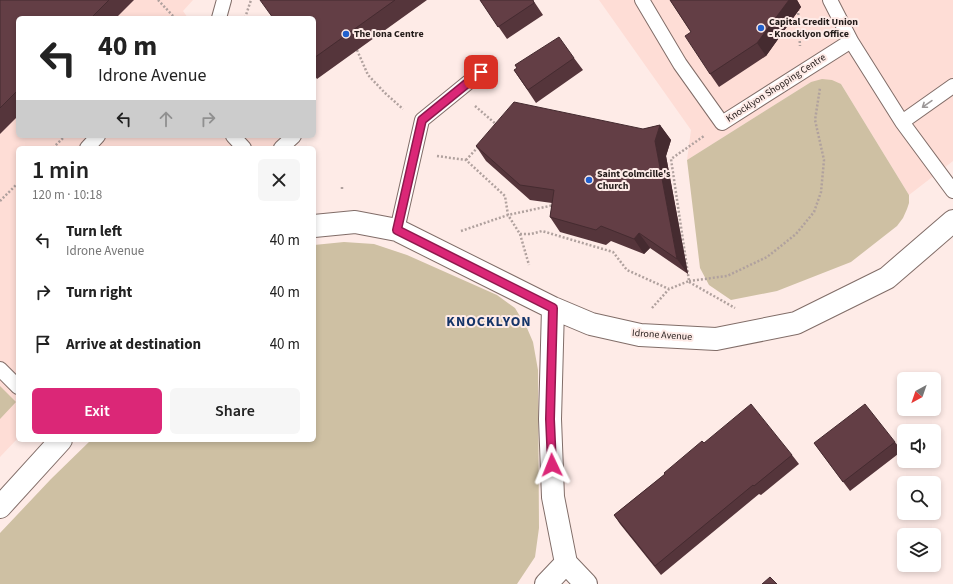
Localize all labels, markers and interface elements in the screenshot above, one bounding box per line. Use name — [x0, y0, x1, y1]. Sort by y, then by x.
place label: Capital Credit Union - Knocklyon Office — [769, 15, 858, 41]
marker: Capital Credit Union - Knocklyon Office — [756, 23, 766, 33]
text: 40 m — [98, 26, 157, 66]
place label: The Iona Centre — [354, 27, 424, 41]
marker: The Iona Centre — [341, 29, 351, 39]
icon: left — [32, 32, 84, 84]
street label: Knocklyon Shopping Centre — [723, 50, 829, 126]
pin — [464, 55, 498, 89]
icon: arrive — [470, 61, 492, 83]
text: Idrone Avenue — [98, 63, 206, 88]
one-way arrow — [922, 100, 933, 108]
icon: left — [113, 108, 135, 130]
icon: ahead — [155, 108, 177, 130]
icon: right — [197, 108, 219, 130]
text: 1 min — [32, 153, 89, 188]
button: close — [258, 159, 300, 201]
place label: Saint Colmcille's Church — [597, 167, 671, 193]
marker: Saint Colmcille's Church — [584, 175, 594, 185]
text: 120 m · 10:18 — [32, 186, 102, 204]
text: Turn left — [66, 221, 122, 242]
icon: left — [32, 229, 54, 251]
text: 40 m — [270, 230, 300, 251]
text: Idrone Avenue — [66, 242, 144, 260]
icon: right — [32, 281, 54, 303]
text: Turn right — [66, 282, 132, 303]
text: 40 m — [270, 282, 300, 303]
district label: KNOCKLYON — [446, 312, 532, 332]
street label: Idrone Avenue — [631, 326, 693, 344]
icon: arrive — [32, 333, 54, 355]
text: Arrive at destination — [66, 334, 201, 355]
text: 40 m — [270, 334, 300, 355]
north arrow — [897, 372, 941, 416]
map controls — [897, 372, 941, 572]
button: Exit — [32, 388, 162, 434]
button: Share — [170, 388, 300, 434]
button: sound — [897, 424, 941, 468]
position arrow — [531, 444, 573, 486]
button: search — [897, 476, 941, 520]
button: layers — [897, 528, 941, 572]

